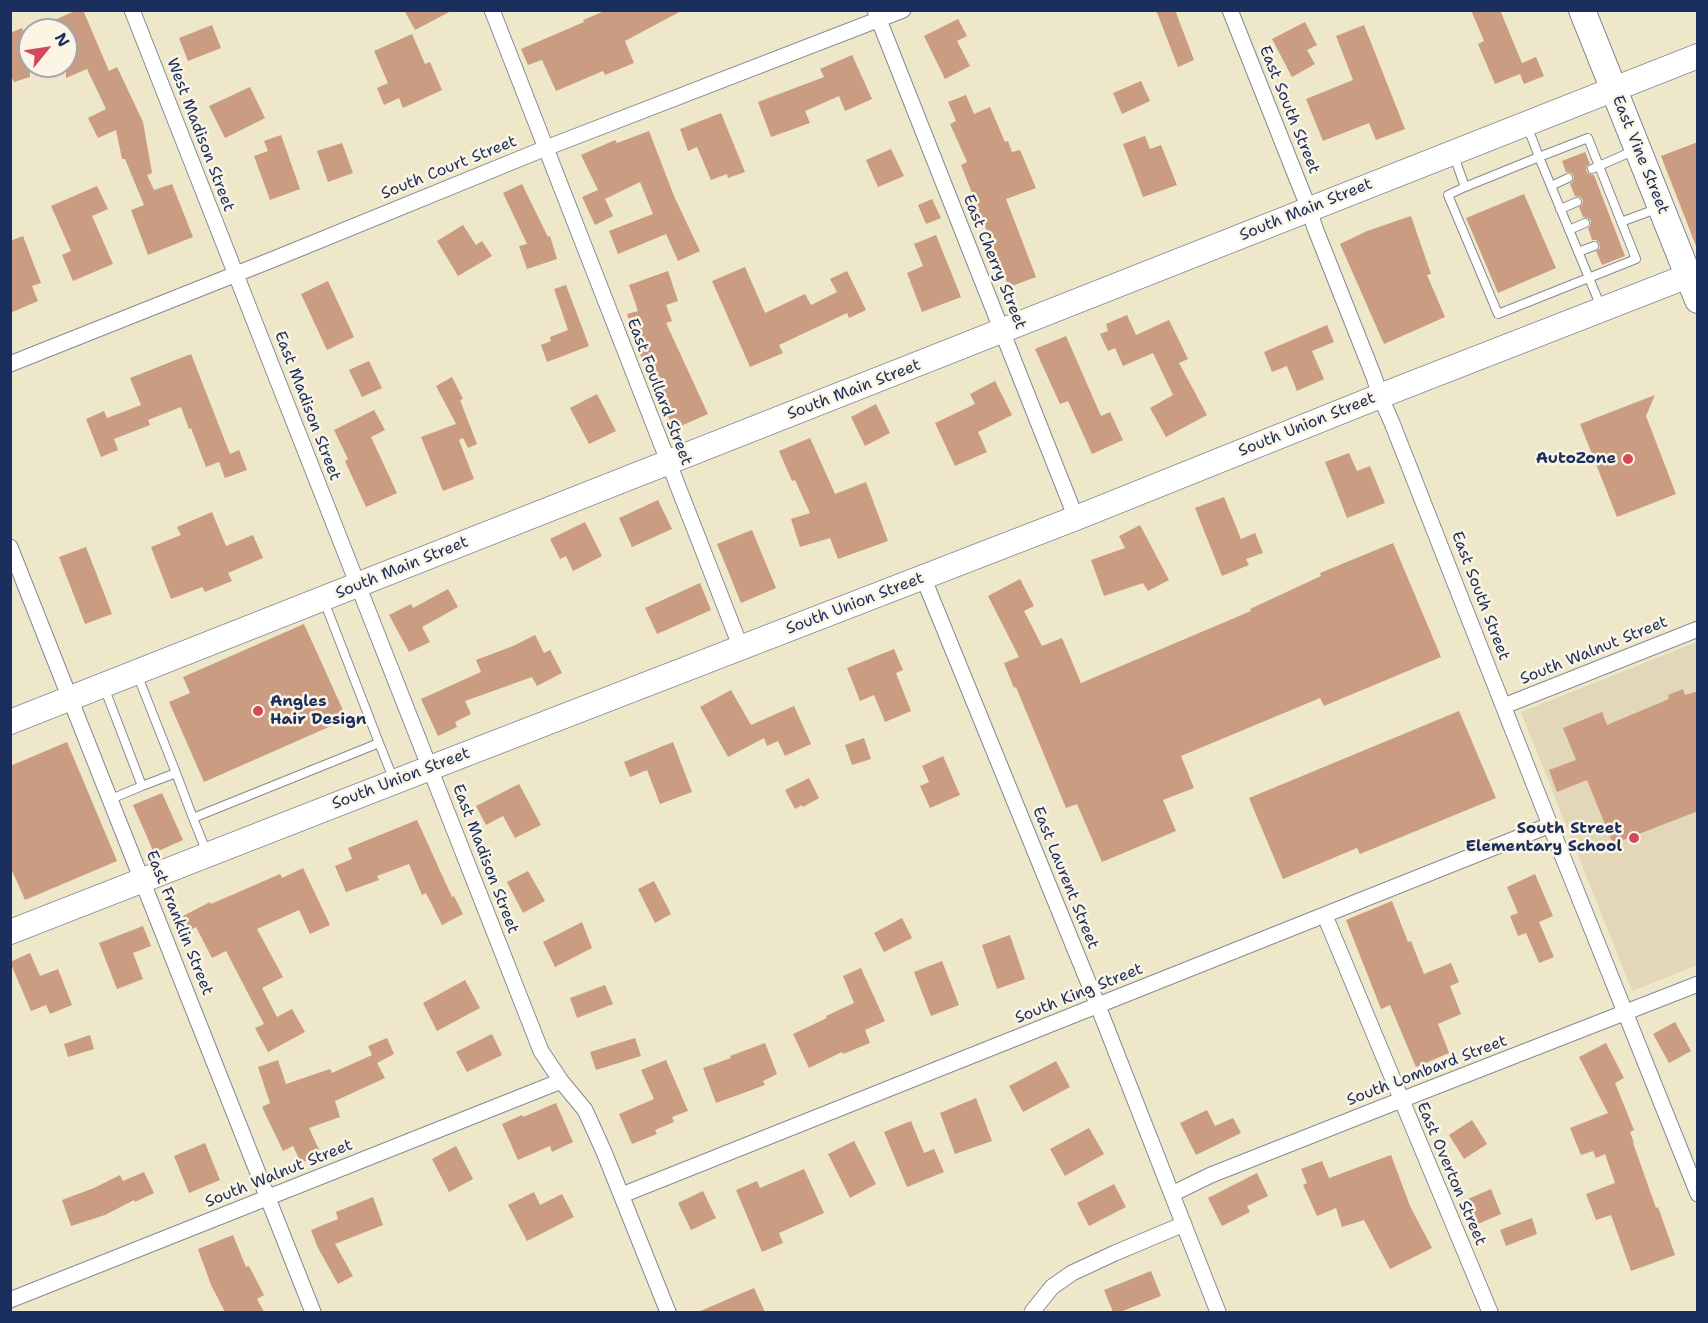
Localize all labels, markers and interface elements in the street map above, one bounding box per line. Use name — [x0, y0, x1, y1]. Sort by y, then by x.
north arrow — [18, 18, 78, 78]
text: N — [50, 29, 75, 50]
street label: East South Street — [1255, 43, 1323, 177]
street label: West Madison Street — [162, 56, 238, 214]
street label: East Vine Street — [1607, 93, 1673, 217]
street label: South Court Street — [378, 132, 520, 204]
street label: South Main Street — [1237, 175, 1375, 245]
street label: East Cherry Street — [958, 192, 1030, 332]
street label: East Foullard Street — [622, 316, 696, 468]
street label: East Madison Street — [270, 328, 344, 484]
street label: South Main Street — [784, 356, 924, 424]
street label: South Union Street — [1236, 389, 1378, 461]
place label: AutoZone — [1536, 449, 1616, 469]
marker: AutoZone — [1621, 452, 1635, 466]
street label: East South Street — [1447, 529, 1513, 663]
street label: South Main Street — [333, 533, 471, 603]
street label: South Union Street — [783, 569, 927, 639]
street label: South Walnut Street — [1517, 613, 1671, 689]
place label: Angles Hair Design — [270, 692, 366, 730]
marker: Angles Hair Design — [251, 704, 265, 718]
street label: South Union Street — [329, 744, 473, 814]
street label: East Madison Street — [448, 781, 522, 937]
street label: East Laurent Street — [1028, 804, 1102, 952]
place label: South Street Elementary School — [1466, 819, 1622, 857]
marker: South Street Elementary School — [1627, 831, 1641, 845]
street label: East Franklin Street — [141, 848, 217, 998]
street label: South King Street — [1012, 960, 1146, 1028]
street label: South Lombard Street — [1344, 1032, 1510, 1110]
street label: East Overton Street — [1412, 1099, 1490, 1249]
street label: South Walnut Street — [202, 1136, 356, 1212]

